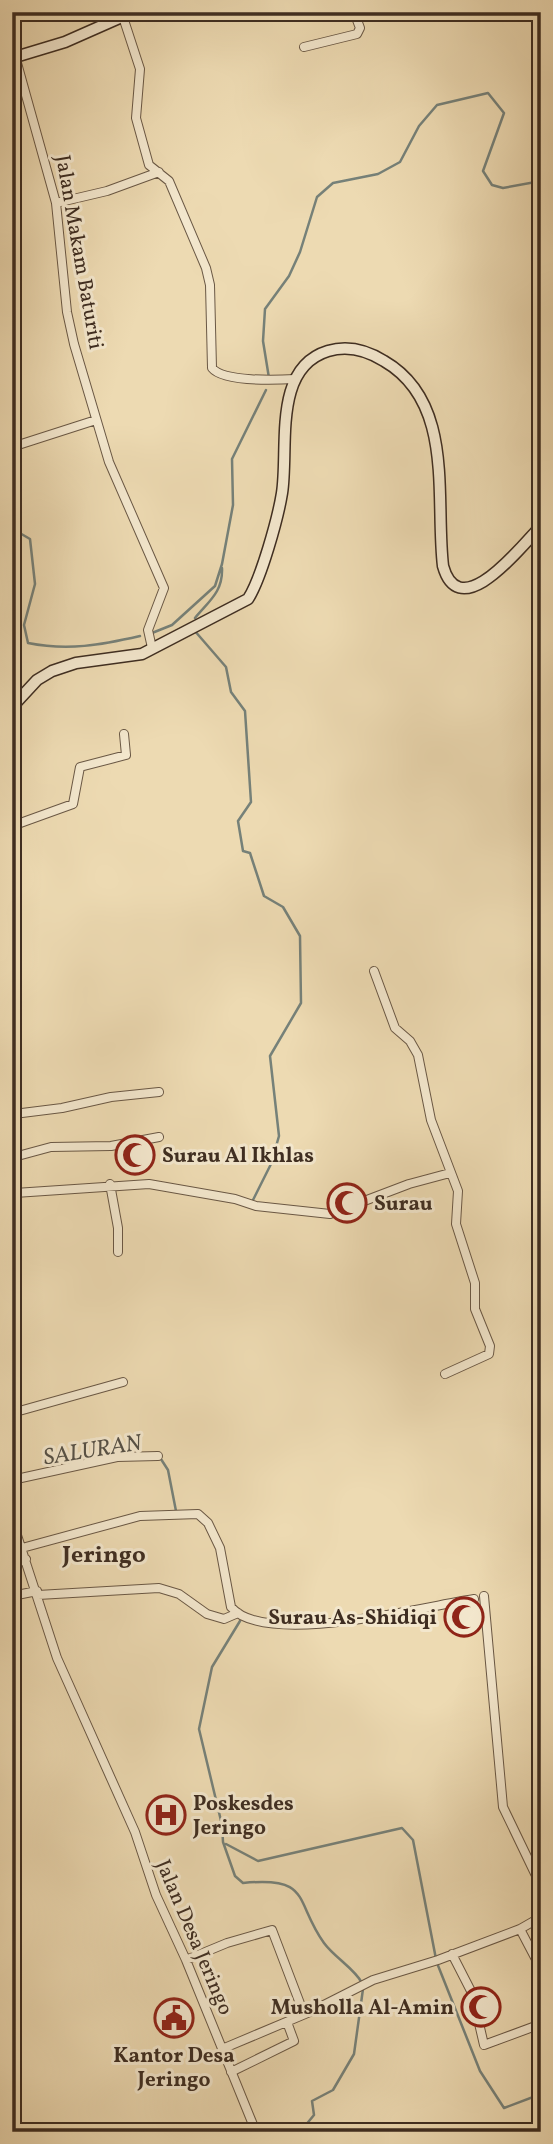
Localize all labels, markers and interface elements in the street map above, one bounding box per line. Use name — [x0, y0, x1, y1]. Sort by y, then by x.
street label: Jalan Makam Baturiti — [47, 153, 110, 352]
mosque icon: Surau Al Ikhlas — [114, 1134, 156, 1176]
place label: Surau Al Ikhlas — [162, 1142, 314, 1171]
mosque icon: Surau — [326, 1182, 368, 1224]
place label: Surau — [374, 1190, 433, 1219]
water label: SALURAN — [41, 1427, 145, 1474]
district label: Jeringo — [61, 1539, 146, 1573]
mosque icon: Surau As-Shidiqi — [443, 1596, 485, 1638]
place label: Surau As-Shidiqi — [268, 1604, 437, 1633]
place label: Poskesdes Jeringo — [192, 1790, 294, 1843]
hospital icon: Poskesdes Jeringo — [145, 1794, 187, 1836]
street label: Jalan Desa Jeringo — [148, 1855, 239, 2020]
mosque icon: Musholla Al-Amin — [460, 1986, 502, 2028]
place label: Musholla Al-Amin — [271, 1994, 454, 2023]
public building icon: Kantor Desa Jeringo — [153, 1997, 195, 2039]
place label: Kantor Desa Jeringo — [113, 2042, 235, 2095]

